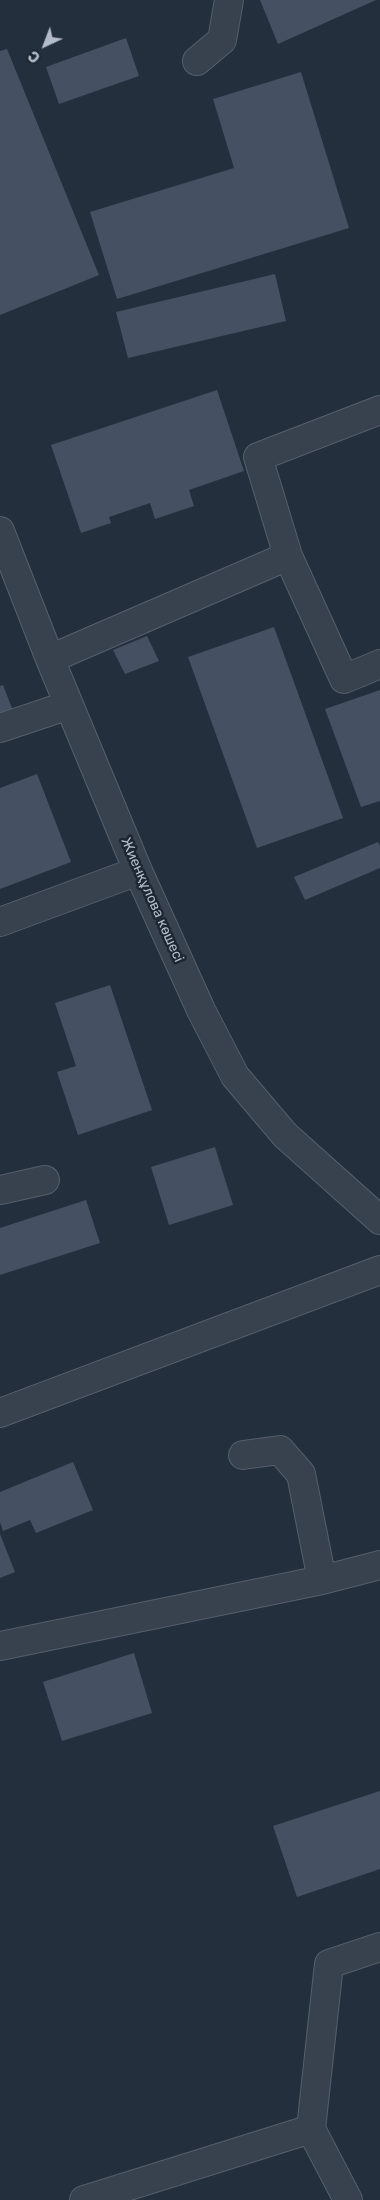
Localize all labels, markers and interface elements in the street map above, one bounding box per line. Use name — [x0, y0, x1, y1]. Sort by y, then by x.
north arrow — [20, 20, 70, 70]
text: С — [25, 47, 44, 66]
street label: Жиенқұлова көшесі — [117, 835, 187, 965]

